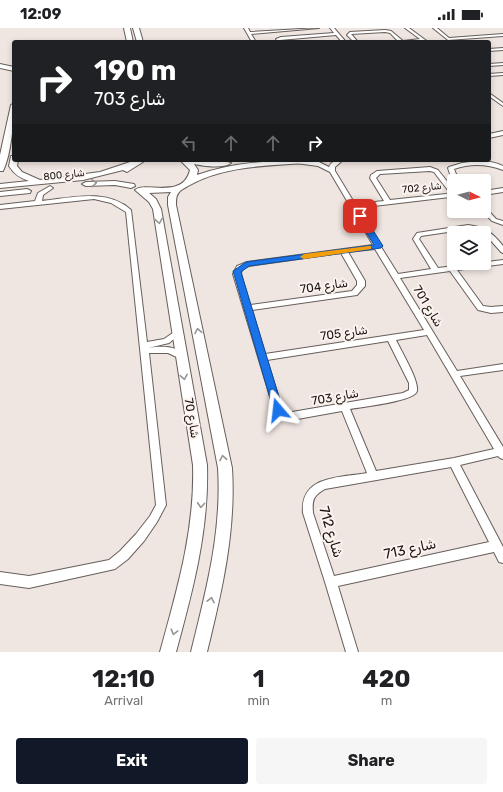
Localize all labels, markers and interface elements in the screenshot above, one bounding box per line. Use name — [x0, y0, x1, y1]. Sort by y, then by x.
text: 12:09 — [20, 5, 61, 23]
text: 190 m — [94, 54, 177, 87]
icon: right — [28, 56, 80, 108]
text: شارع 703 — [94, 88, 166, 110]
icon: left — [178, 132, 200, 154]
icon: ahead — [220, 132, 242, 154]
icon: ahead — [262, 132, 284, 154]
icon: right — [304, 132, 326, 154]
street label: شارع 800 — [43, 167, 85, 184]
north arrow — [447, 174, 491, 218]
map controls — [447, 174, 491, 270]
one-way arrow — [91, 179, 97, 188]
street label: شارع 702 — [402, 180, 442, 197]
pin — [343, 199, 377, 233]
icon: arrive — [349, 205, 371, 227]
one-way arrow — [154, 218, 163, 224]
button: layers — [447, 226, 491, 270]
street label: شارع 704 — [299, 276, 349, 298]
street label: شارع 701 — [408, 283, 446, 330]
street label: شارع 705 — [319, 323, 369, 345]
one-way arrow — [194, 328, 202, 334]
one-way arrow — [180, 374, 188, 380]
street label: شارع 703 — [310, 386, 360, 410]
position arrow — [257, 389, 299, 431]
street label: شارع 70 — [180, 397, 202, 440]
one-way arrow — [219, 455, 228, 461]
one-way arrow — [196, 502, 205, 509]
street label: شارع 712 — [313, 504, 347, 560]
street label: شارع 713 — [382, 535, 438, 565]
one-way arrow — [206, 597, 214, 603]
one-way arrow — [170, 629, 178, 636]
text: 12:10 — [92, 665, 155, 693]
text: 1 — [253, 665, 265, 693]
text: 420 — [362, 665, 411, 693]
text: Arrival — [104, 693, 143, 708]
text: min — [247, 693, 270, 708]
text: m — [381, 693, 392, 708]
button: Exit — [16, 738, 248, 784]
button: Share — [256, 738, 487, 784]

